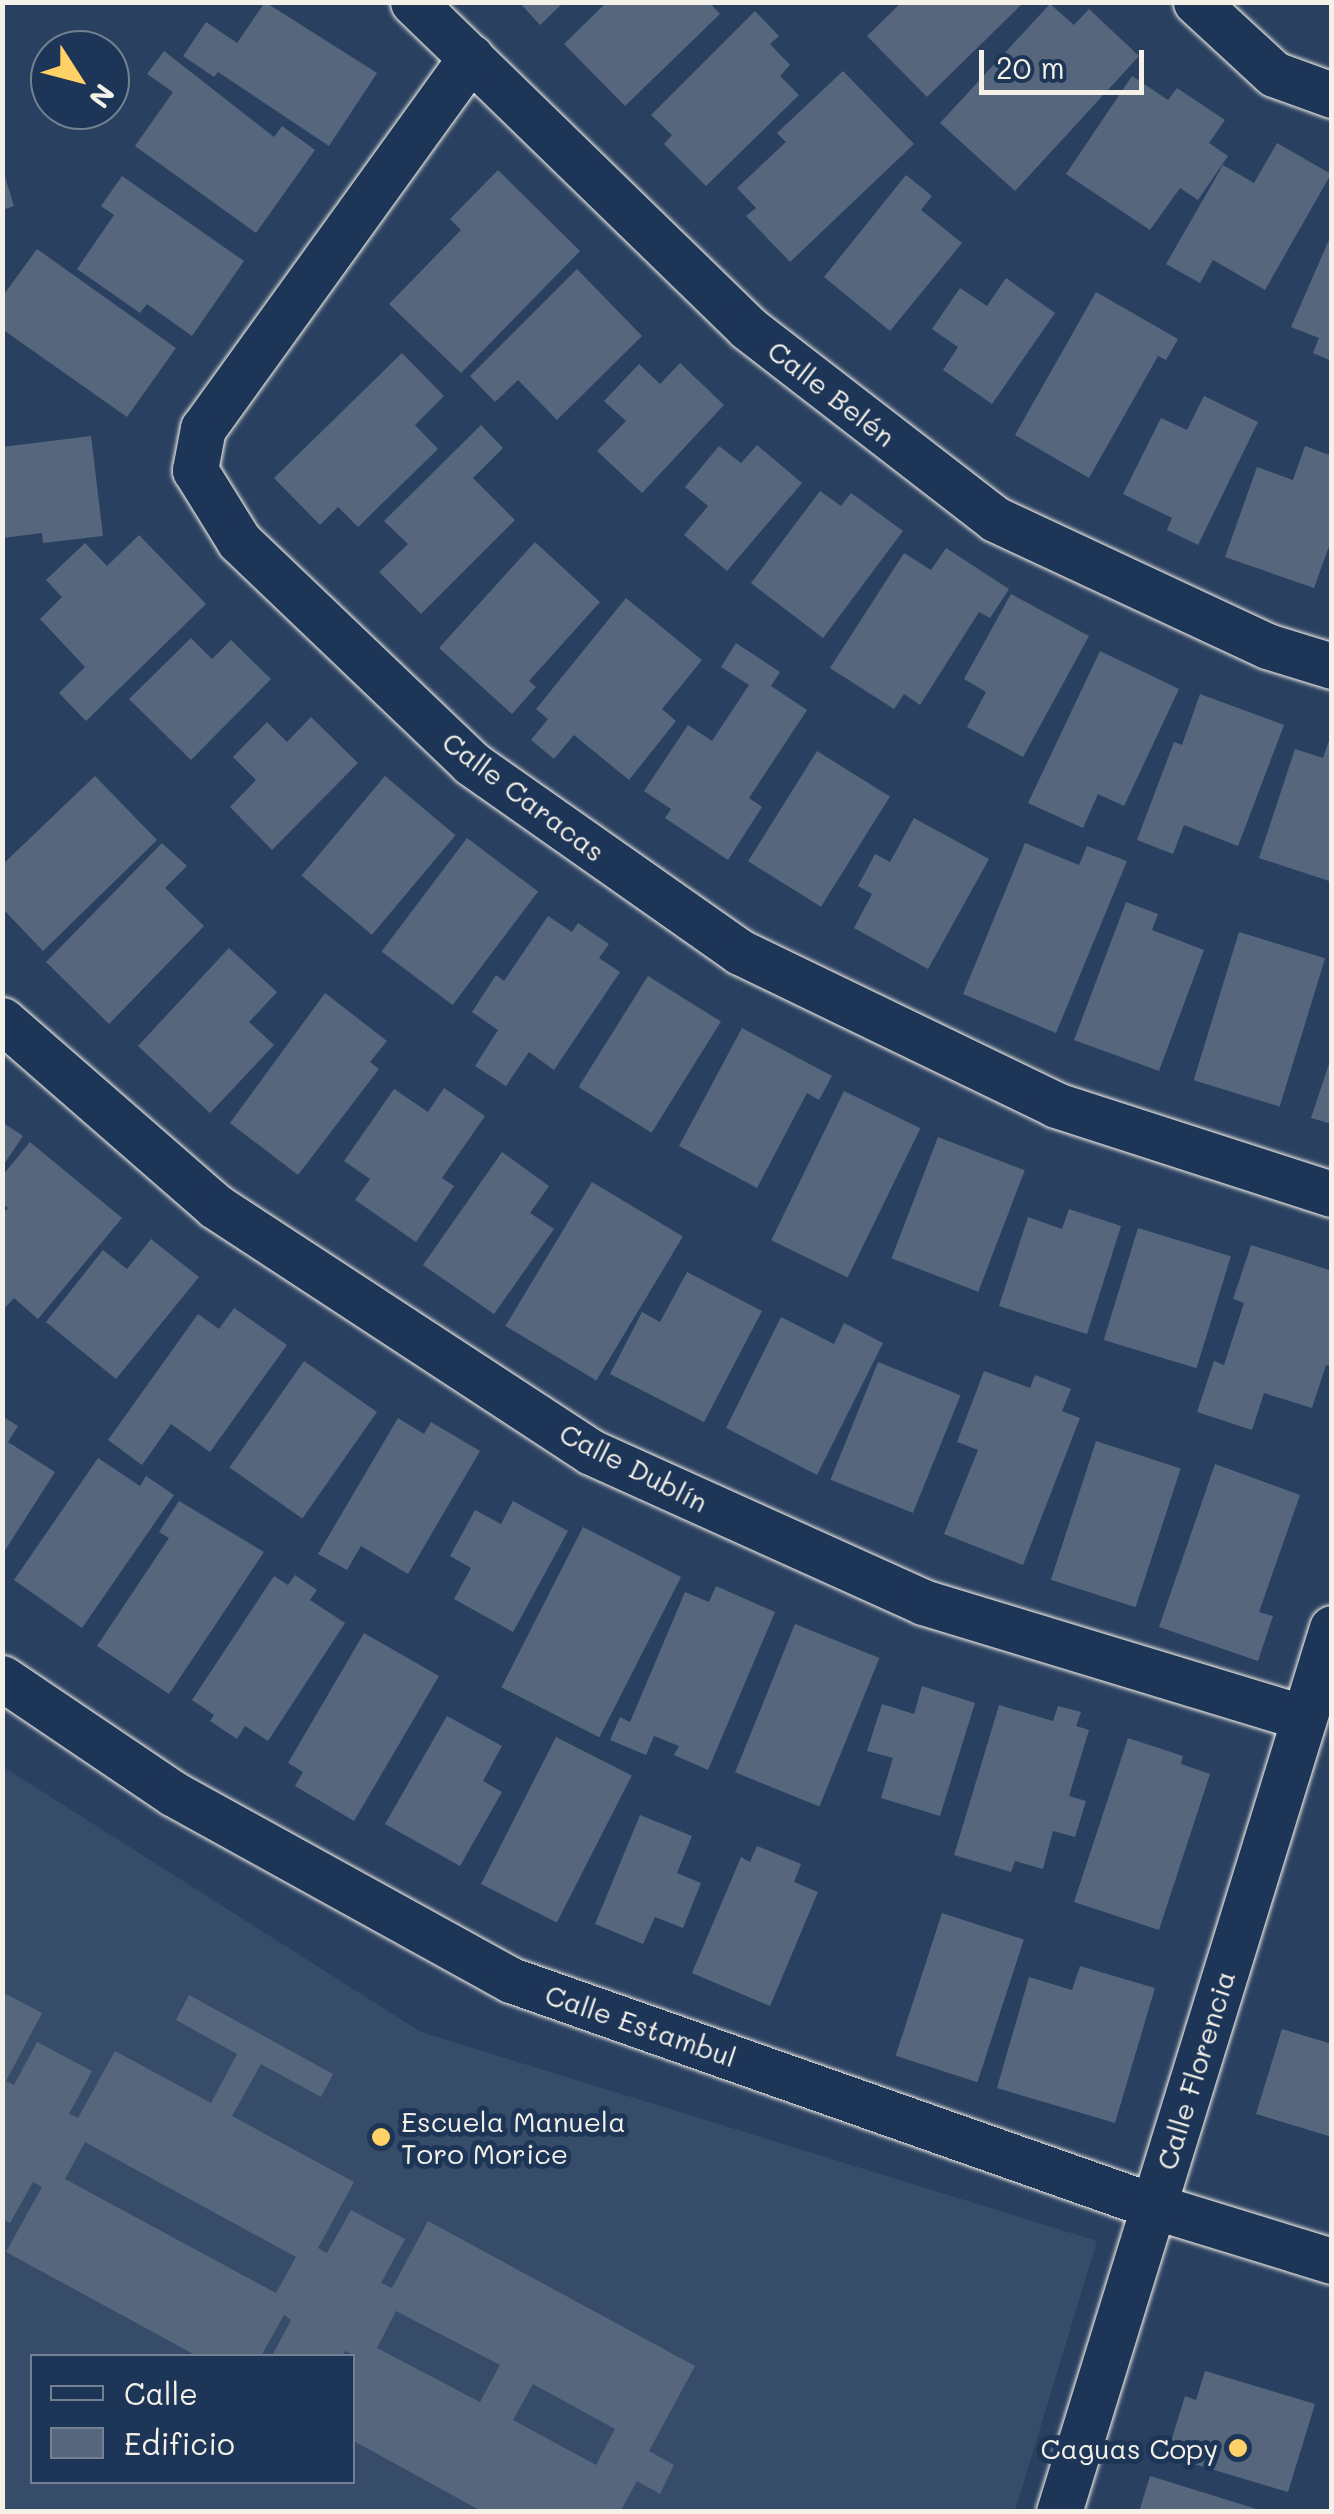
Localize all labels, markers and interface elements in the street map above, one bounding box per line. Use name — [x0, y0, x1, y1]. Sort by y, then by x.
north arrow — [30, 30, 130, 130]
scale bar — [984, 30, 1149, 92]
text: 20 m — [996, 47, 1065, 87]
text: N — [82, 77, 123, 116]
street label: Calle Belén — [762, 333, 902, 453]
street label: Calle Caracas — [436, 724, 612, 868]
street label: Calle Dublín — [554, 1415, 714, 1519]
street label: Calle Florencia — [1149, 1966, 1241, 2174]
street label: Calle Estambul — [541, 1977, 741, 2073]
place label: Escuela Manuela Toro Morice — [401, 2104, 626, 2170]
marker: Escuela Manuela Toro Morice — [370, 2126, 392, 2148]
legend — [30, 2354, 355, 2484]
text: Calle — [124, 2373, 198, 2413]
text: Edificio — [124, 2423, 235, 2463]
place label: Caguas Copy — [1041, 2431, 1218, 2465]
marker: Caguas Copy — [1227, 2437, 1249, 2459]

